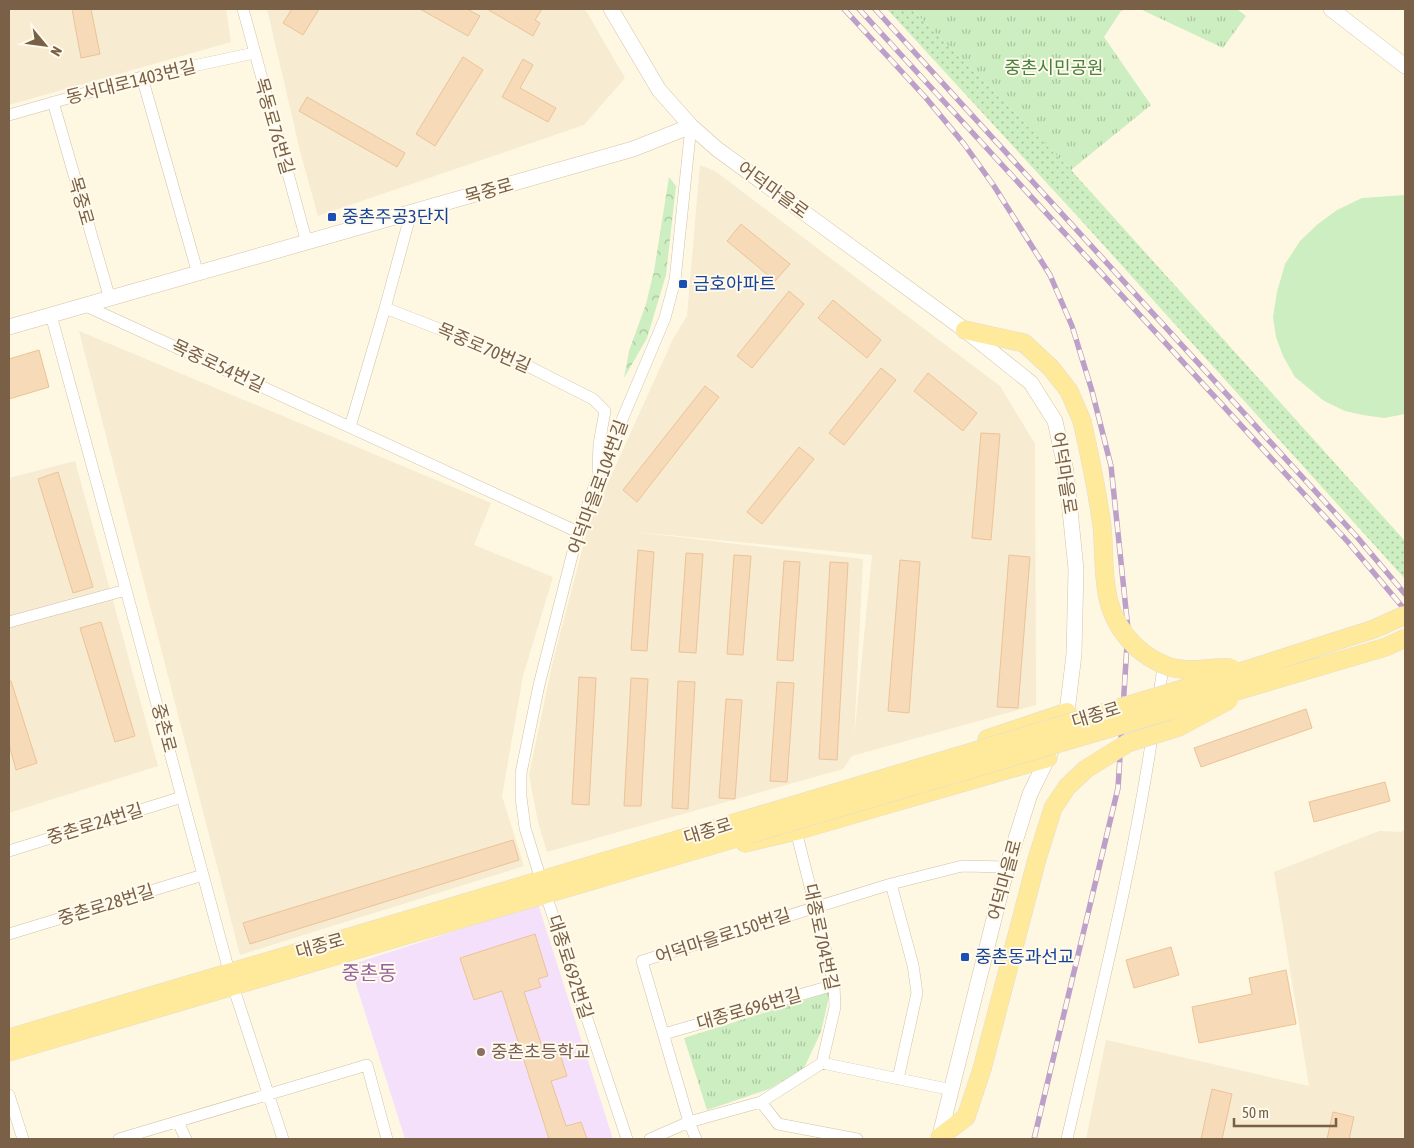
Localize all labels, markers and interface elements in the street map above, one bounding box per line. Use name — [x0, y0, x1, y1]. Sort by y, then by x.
north arrow — [20, 20, 70, 70]
text: N — [47, 44, 65, 59]
street label: 동서대로1403번길 — [64, 55, 198, 108]
park label: 중촌시민공원 — [1004, 57, 1104, 78]
street label: 목동로76번길 — [251, 75, 298, 177]
street label: 어덕마을로 — [734, 157, 813, 222]
street label: 목중로 — [65, 174, 98, 228]
street label: 목중로 — [462, 174, 516, 207]
place label: 중촌주공3단지 — [342, 206, 450, 227]
marker: 중촌주공3단지 — [326, 211, 338, 223]
place label: 금호아파트 — [693, 273, 776, 294]
marker: 금호아파트 — [677, 278, 689, 290]
street label: 목중로70번길 — [434, 318, 534, 377]
street label: 목중로54번길 — [169, 335, 268, 396]
street label: 어덕마을로104번길 — [563, 417, 632, 557]
street label: 어덕마을로 — [1048, 430, 1081, 515]
street label: 대종로 — [1069, 697, 1123, 732]
street label: 중촌로 — [148, 701, 181, 755]
street label: 중촌로24번길 — [44, 799, 146, 848]
street label: 대종로 — [681, 813, 735, 848]
street label: 어덕마을로 — [984, 837, 1025, 923]
street label: 중촌로28번길 — [55, 880, 157, 929]
street label: 대종로704번길 — [800, 882, 843, 992]
street label: 어덕마을로150번길 — [652, 904, 793, 967]
street label: 대종로692번길 — [544, 912, 597, 1022]
street label: 대종로 — [293, 929, 347, 962]
place label: 중촌동과선교 — [975, 946, 1074, 967]
marker: 중촌동과선교 — [959, 951, 971, 963]
district label: 중촌동 — [341, 961, 397, 984]
street label: 대종로696번길 — [694, 984, 804, 1034]
place label: 중촌초등학교 — [491, 1041, 590, 1062]
marker: 중촌초등학교 — [475, 1046, 487, 1058]
scale bar — [1234, 1096, 1336, 1128]
text: 50 m — [1242, 1104, 1269, 1121]

